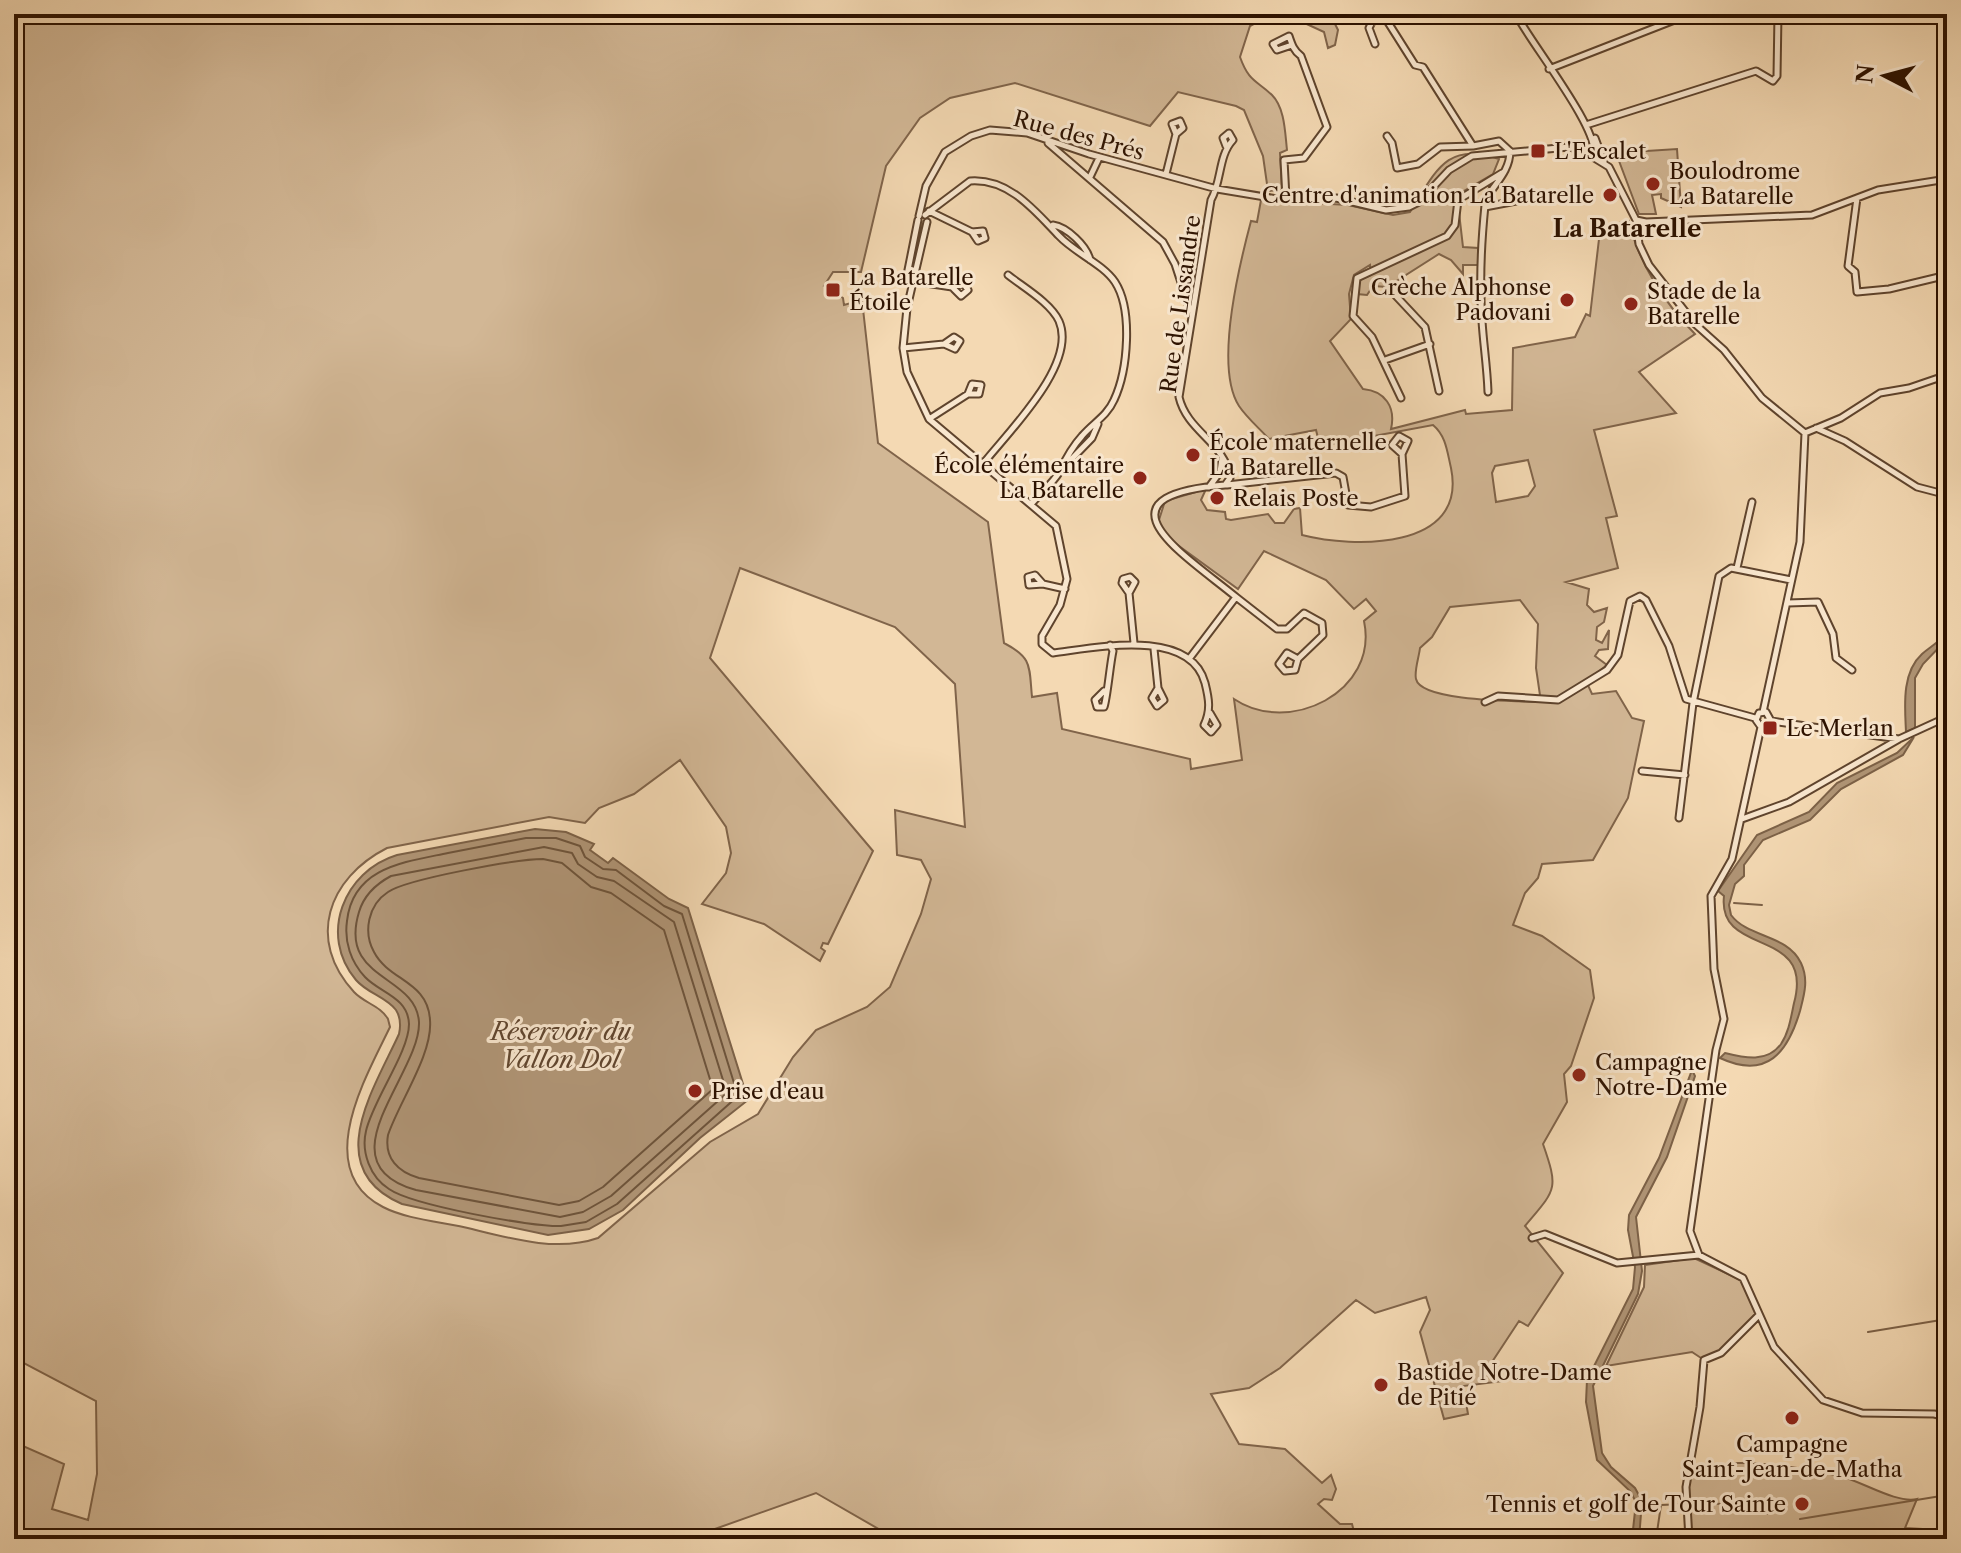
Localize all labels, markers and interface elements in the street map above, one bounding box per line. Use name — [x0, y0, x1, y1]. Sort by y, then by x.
north arrow — [1845, 36, 1925, 116]
text: N — [1851, 63, 1880, 85]
street label: Rue des Prés — [1010, 105, 1147, 166]
place label: L'Escalet — [1554, 138, 1646, 165]
marker: L'Escalet — [1529, 142, 1547, 160]
place label: Boulodrome La Batarelle — [1669, 158, 1800, 210]
marker: Boulodrome La Batarelle — [1644, 175, 1662, 193]
place label: Centre d'animation La Batarelle — [1262, 182, 1594, 209]
marker: Centre d'animation La Batarelle — [1601, 186, 1619, 204]
street label: Rue de Lissandre — [1155, 213, 1206, 395]
district label: La Batarelle — [1553, 214, 1701, 243]
place label: La Batarelle Étoile — [849, 264, 974, 316]
place label: Crèche Alphonse Padovani — [1371, 274, 1551, 326]
place label: Stade de la Batarelle — [1647, 278, 1761, 330]
marker: La Batarelle Étoile — [824, 281, 842, 299]
marker: Crèche Alphonse Padovani — [1558, 291, 1576, 309]
marker: Stade de la Batarelle — [1622, 295, 1640, 313]
place label: École maternelle La Batarelle — [1209, 428, 1387, 481]
marker: École maternelle La Batarelle — [1184, 446, 1202, 464]
place label: École élémentaire La Batarelle — [934, 451, 1124, 504]
marker: École élémentaire La Batarelle — [1131, 469, 1149, 487]
place label: Relais Poste — [1233, 485, 1359, 512]
marker: Relais Poste — [1208, 489, 1226, 507]
place label: Le Merlan — [1786, 715, 1894, 742]
marker: Le Merlan — [1761, 719, 1779, 737]
water label: Réservoir du Vallon Dol — [489, 1017, 632, 1074]
place label: Campagne Notre-Dame — [1595, 1049, 1727, 1101]
marker: Campagne Notre-Dame — [1570, 1066, 1588, 1084]
place label: Prise d'eau — [711, 1078, 825, 1105]
marker: Prise d'eau — [686, 1082, 704, 1100]
place label: Bastide Notre-Dame de Pitié — [1397, 1359, 1612, 1411]
marker: Bastide Notre-Dame de Pitié — [1372, 1376, 1390, 1394]
marker: Campagne Saint-Jean-de-Matha — [1783, 1409, 1801, 1427]
place label: Campagne Saint-Jean-de-Matha — [1682, 1431, 1903, 1483]
place label: Tennis et golf de Tour Sainte — [1486, 1491, 1786, 1518]
marker: Tennis et golf de Tour Sainte — [1793, 1495, 1811, 1513]

